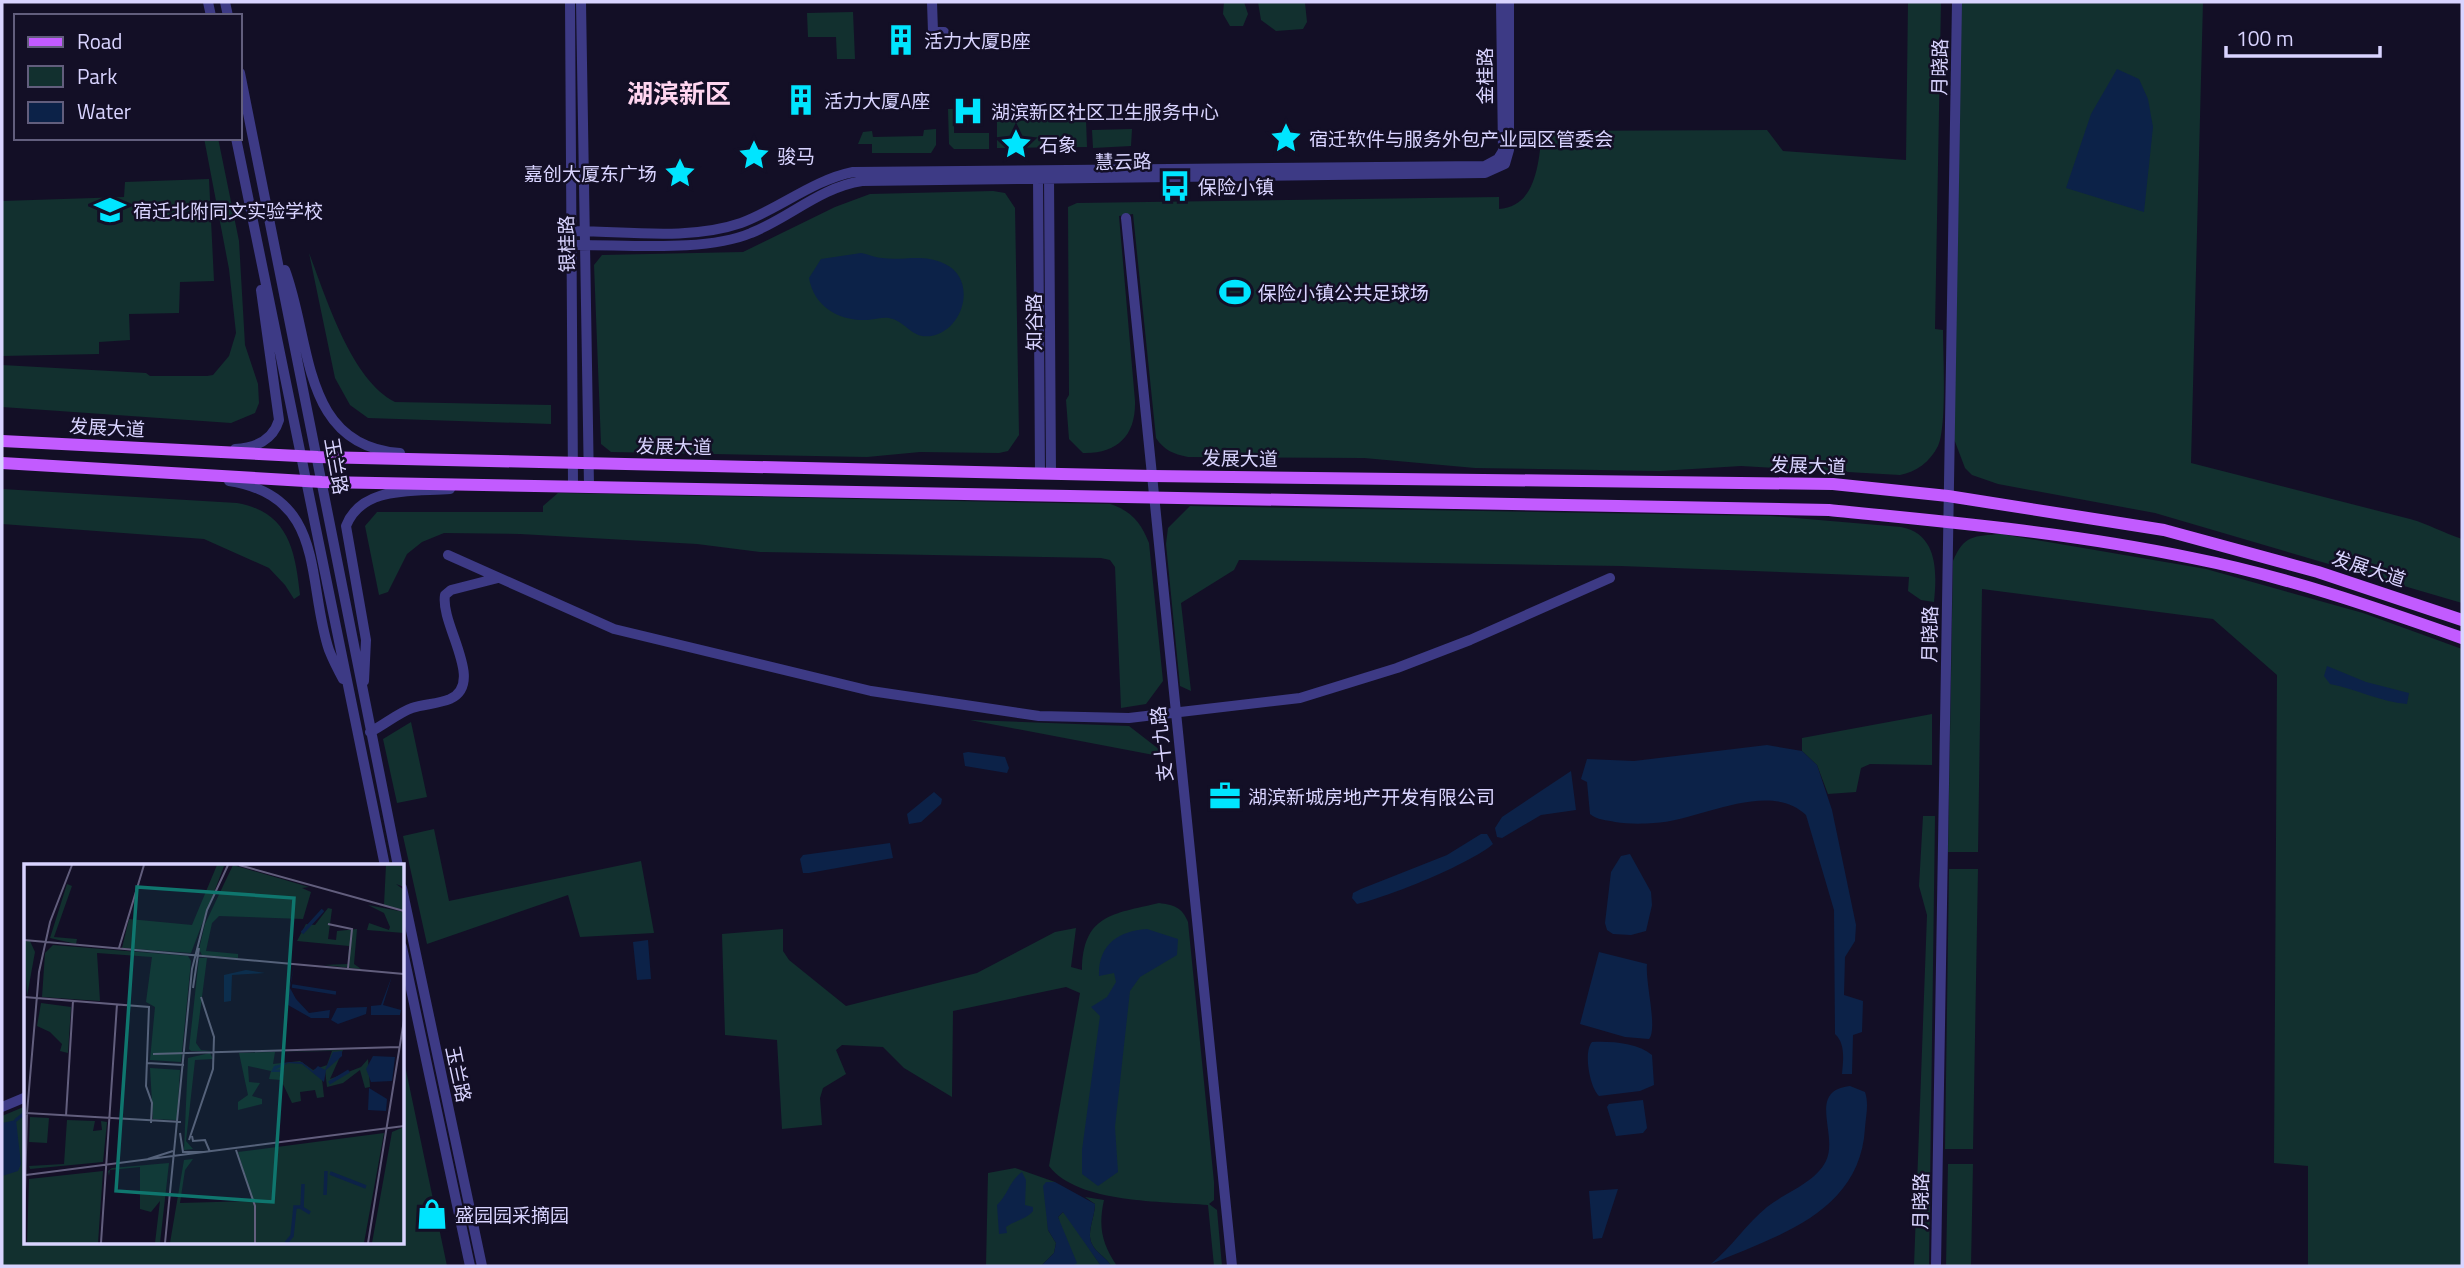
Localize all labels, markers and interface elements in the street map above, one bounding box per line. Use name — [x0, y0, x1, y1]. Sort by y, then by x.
legend — [14, 14, 242, 140]
scale bar — [2226, 14, 2380, 58]
text: 100 m — [2236, 22, 2293, 54]
building icon: 活力大厦B座 — [884, 23, 918, 57]
text: Road — [77, 25, 122, 57]
place label: 活力大厦B座 — [924, 26, 1031, 55]
street label: 月晓路 — [1924, 38, 1954, 96]
street label: 金桂路 — [1470, 47, 1499, 105]
text: Park — [77, 60, 117, 92]
district label: 湖滨新区 — [627, 74, 731, 113]
building icon: 活力大厦A座 — [784, 83, 818, 117]
place label: 活力大厦A座 — [824, 86, 930, 115]
hospital icon: 湖滨新区社区卫生服务中心 — [951, 94, 985, 128]
text: Water — [77, 95, 131, 127]
place label: 湖滨新区社区卫生服务中心 — [991, 97, 1219, 126]
place icon: 宿迁软件与服务外包产业园区管委会 — [1269, 121, 1303, 155]
place label: 宿迁软件与服务外包产业园区管委会 — [1309, 124, 1613, 153]
place icon: 石象 — [999, 127, 1033, 161]
place label: 石象 — [1039, 130, 1077, 159]
place icon: 骏马 — [737, 138, 771, 172]
place label: 骏马 — [777, 141, 815, 170]
street label: 慧云路 — [1094, 146, 1152, 176]
place icon: 嘉创大厦东广场 — [663, 156, 697, 190]
place label: 嘉创大厦东广场 — [524, 159, 657, 188]
bus stop icon: 保险小镇 — [1158, 169, 1192, 203]
place label: 保险小镇 — [1198, 172, 1274, 201]
school or university icon: 宿迁北附同文实验学校 — [93, 193, 127, 227]
place label: 宿迁北附同文实验学校 — [133, 196, 323, 225]
street label: 银桂路 — [551, 215, 581, 273]
sports icon: 保险小镇公共足球场 — [1218, 275, 1252, 309]
place label: 保险小镇公共足球场 — [1258, 278, 1429, 307]
street label: 知谷路 — [1019, 293, 1048, 351]
street label: 发展大道 — [68, 411, 146, 443]
street label: 发展大道 — [636, 431, 712, 461]
street label: 玉兰路 — [318, 435, 356, 497]
street label: 发展大道 — [1202, 443, 1278, 473]
street label: 发展大道 — [1770, 449, 1846, 481]
street label: 发展大道 — [2328, 542, 2410, 594]
street label: 月晓路 — [1914, 605, 1944, 663]
street label: 支十九路 — [1143, 705, 1179, 783]
office icon: 湖滨新城房地产开发有限公司 — [1208, 779, 1242, 813]
place label: 湖滨新城房地产开发有限公司 — [1248, 782, 1495, 811]
inset map — [24, 864, 404, 1244]
street label: 玉兰路 — [439, 1043, 479, 1105]
street label: 月晓路 — [1905, 1172, 1935, 1230]
shop icon: 盛园园采摘园 — [415, 1197, 449, 1231]
place label: 盛园园采摘园 — [455, 1200, 569, 1229]

